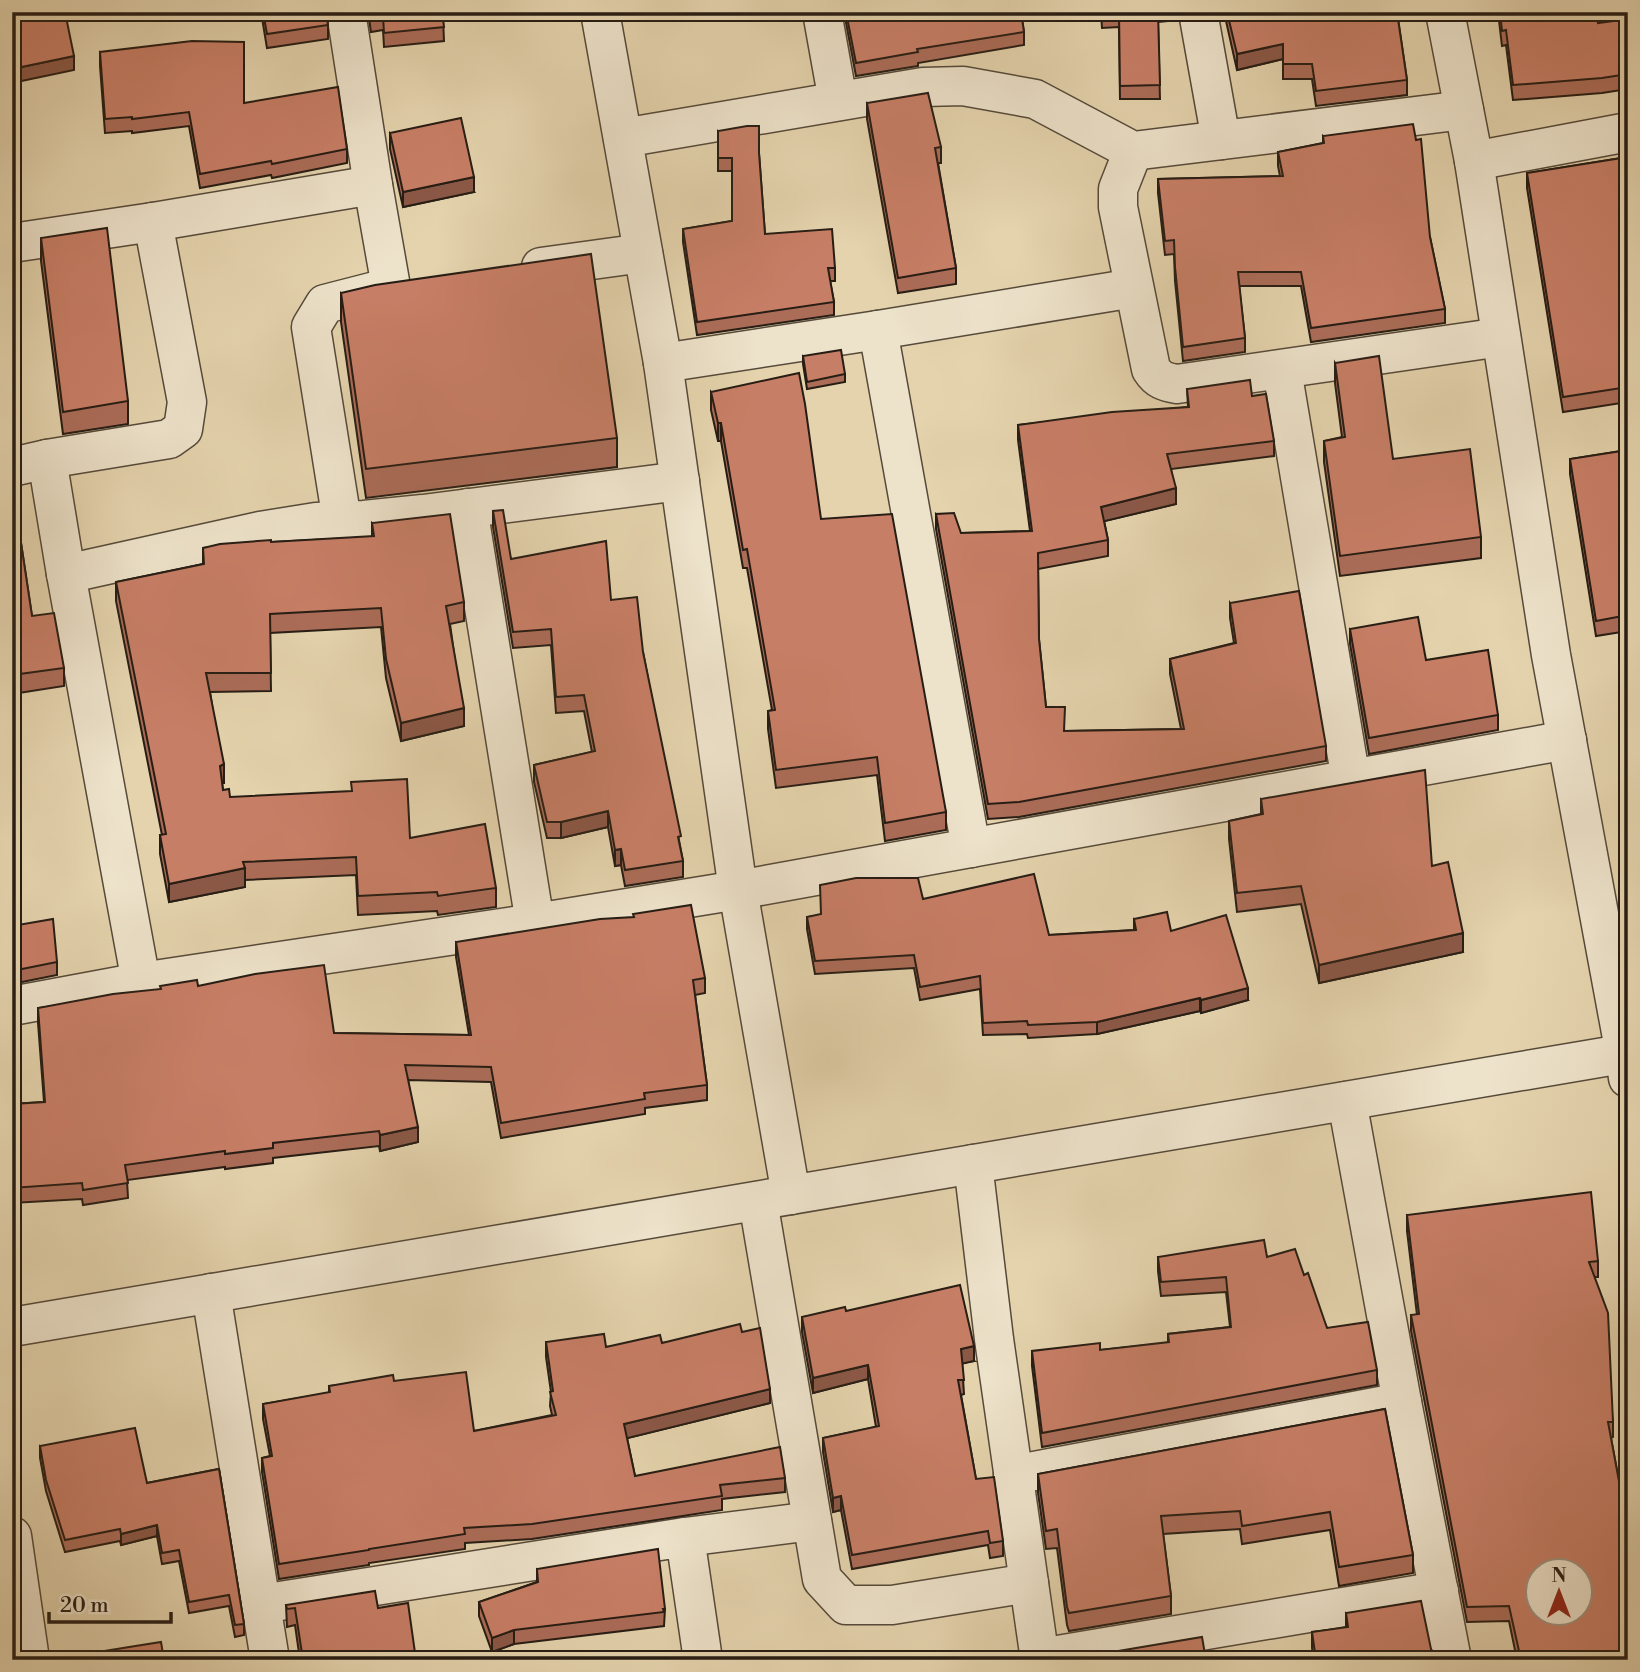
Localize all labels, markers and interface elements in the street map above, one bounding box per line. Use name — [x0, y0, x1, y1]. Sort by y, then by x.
north arrow — [1524, 1556, 1594, 1626]
text: N — [1551, 1564, 1567, 1588]
scale bar — [49, 1581, 172, 1625]
text: 20 m — [60, 1593, 109, 1619]

